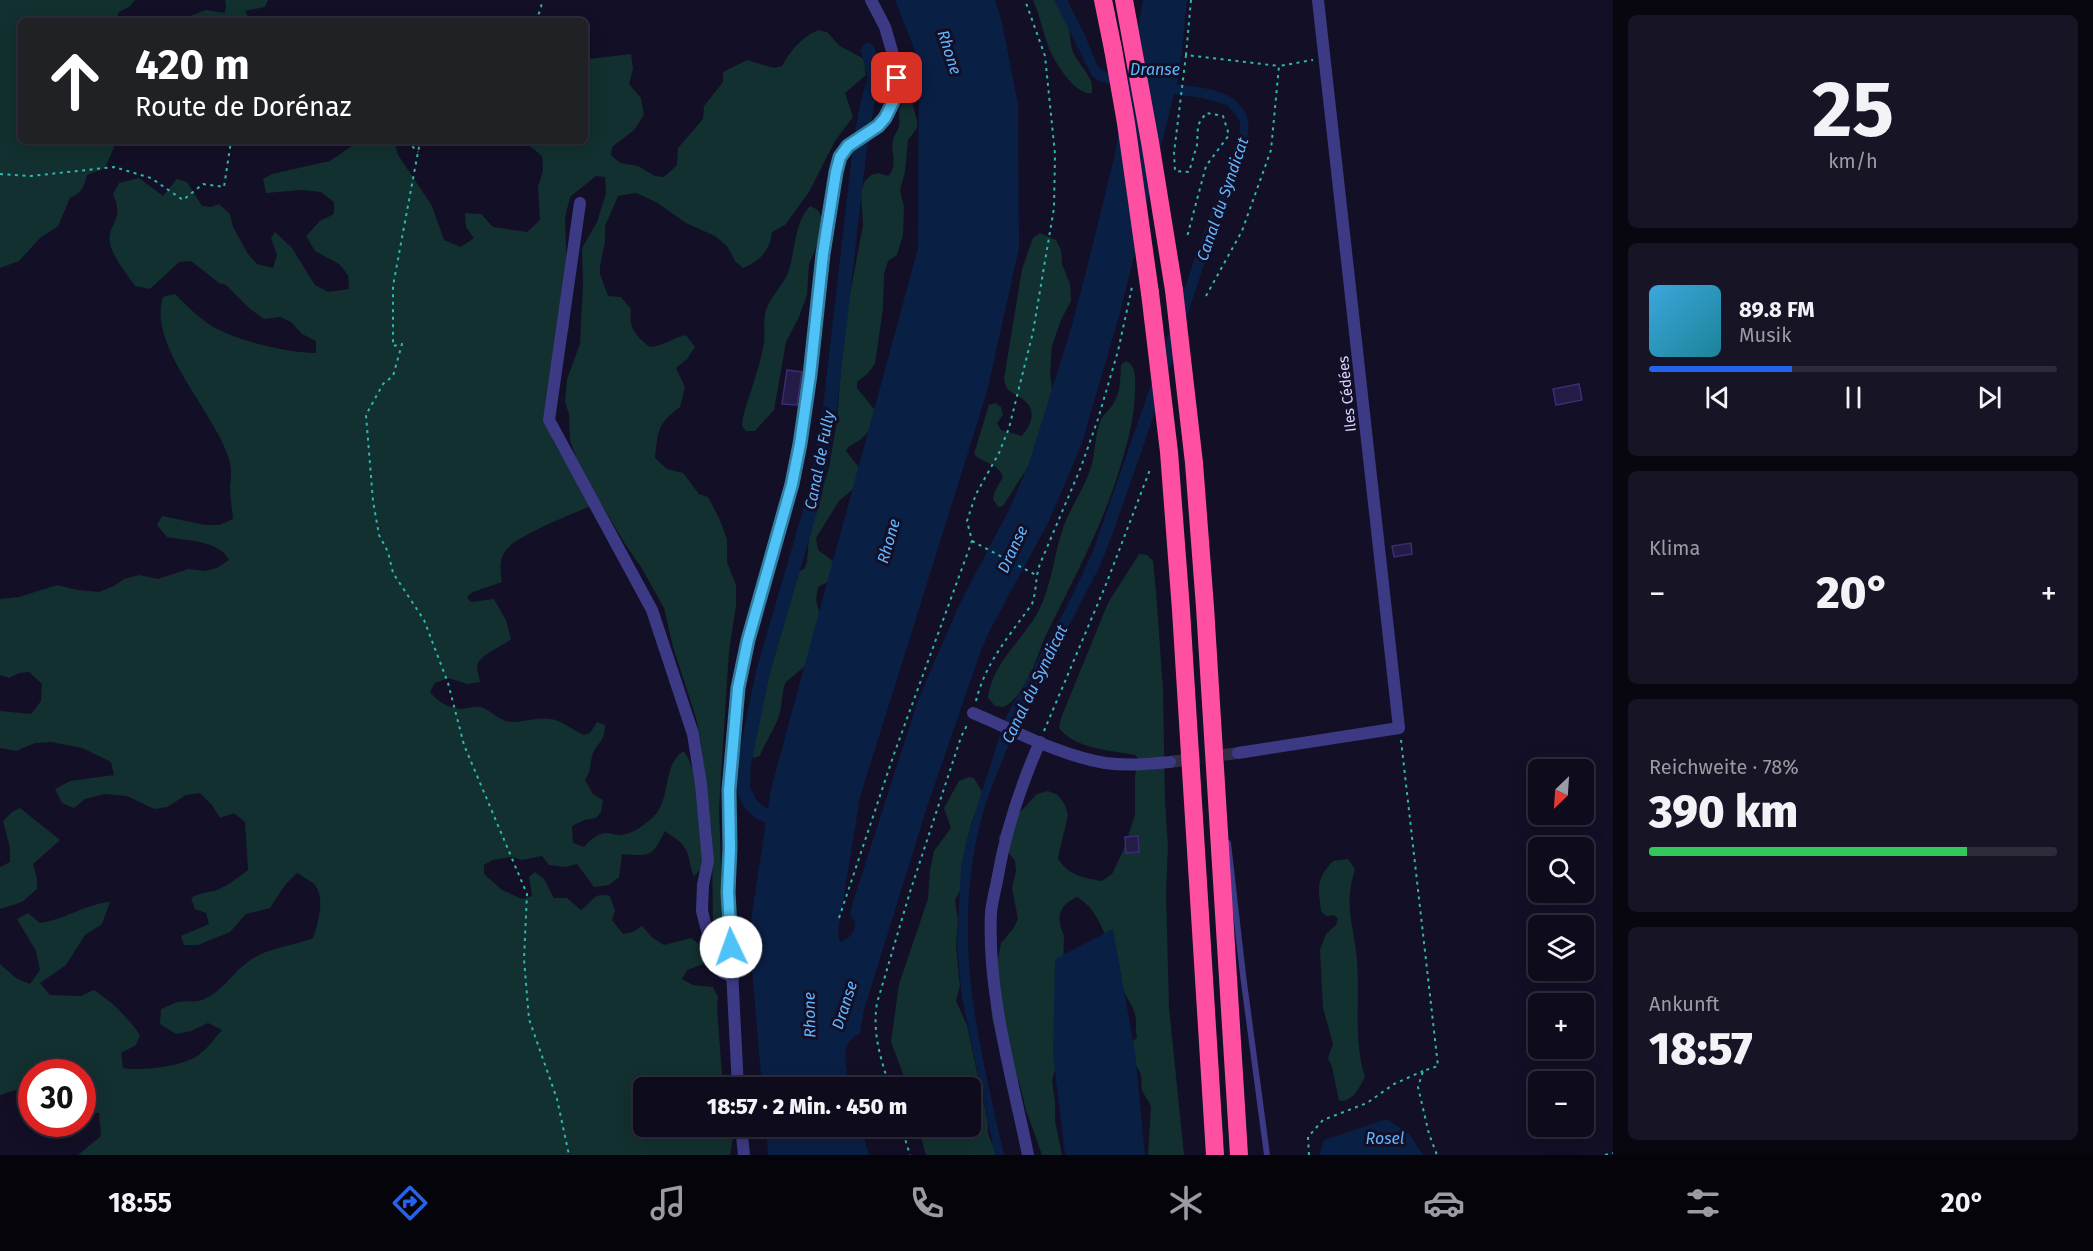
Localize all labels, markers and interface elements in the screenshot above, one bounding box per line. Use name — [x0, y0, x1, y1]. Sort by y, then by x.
water label: Rhone — [933, 27, 966, 77]
text: 420 m — [135, 40, 250, 90]
icon: ahead — [36, 42, 114, 120]
pin — [871, 52, 922, 103]
water label: Dranse — [1130, 60, 1180, 79]
icon: arrive — [880, 61, 913, 94]
text: 25 — [1812, 63, 1894, 157]
text: Route de Dorénaz — [135, 91, 351, 123]
water label: Canal du Syndicat — [1192, 135, 1253, 263]
text: km/h — [1828, 149, 1878, 173]
text: 89.8 FM — [1739, 296, 1814, 323]
text: Musik — [1739, 323, 1791, 347]
street label: Iles Cédées — [1334, 355, 1360, 433]
icon: previous — [1701, 381, 1734, 414]
icon: pause — [1837, 381, 1870, 414]
icon: next — [1973, 381, 2006, 414]
water label: Canal de Fully — [801, 408, 839, 511]
water label: Rhone — [873, 517, 904, 566]
water label: Dranse — [993, 523, 1032, 576]
text: Klima — [1649, 536, 1700, 560]
text: 20° — [1816, 566, 1890, 620]
text: − — [1649, 574, 1666, 614]
text: + — [2041, 574, 2057, 614]
water label: Canal du Syndicat — [998, 622, 1071, 746]
text: Reichweite · 78% — [1649, 755, 1799, 779]
north arrow — [1528, 759, 1594, 825]
map controls — [1528, 759, 1594, 1137]
text: 390 km — [1649, 785, 1798, 839]
button: search — [1528, 837, 1594, 903]
position arrow — [699, 915, 763, 979]
button: layers — [1528, 915, 1594, 981]
water label: Dranse — [828, 979, 861, 1032]
water label: Rhone — [800, 992, 819, 1038]
text: Ankunft — [1649, 992, 1720, 1016]
button: + — [1528, 993, 1594, 1059]
text: 18:57 — [1649, 1022, 1753, 1076]
speed limit sign: 30 — [18, 1059, 96, 1137]
button: − — [1528, 1071, 1594, 1137]
text: 18:57 · 2 Min. · 450 m — [707, 1093, 907, 1120]
water label: Rosel — [1366, 1129, 1404, 1148]
icon: directions — [389, 1182, 431, 1224]
icon: music — [647, 1182, 689, 1224]
icon: phone — [906, 1182, 948, 1224]
icon: climate — [1165, 1182, 1207, 1224]
icon: car — [1423, 1182, 1465, 1224]
icon: filters — [1682, 1182, 1724, 1224]
text: 18:55 — [108, 1187, 172, 1219]
text: 20° — [1941, 1187, 1985, 1219]

